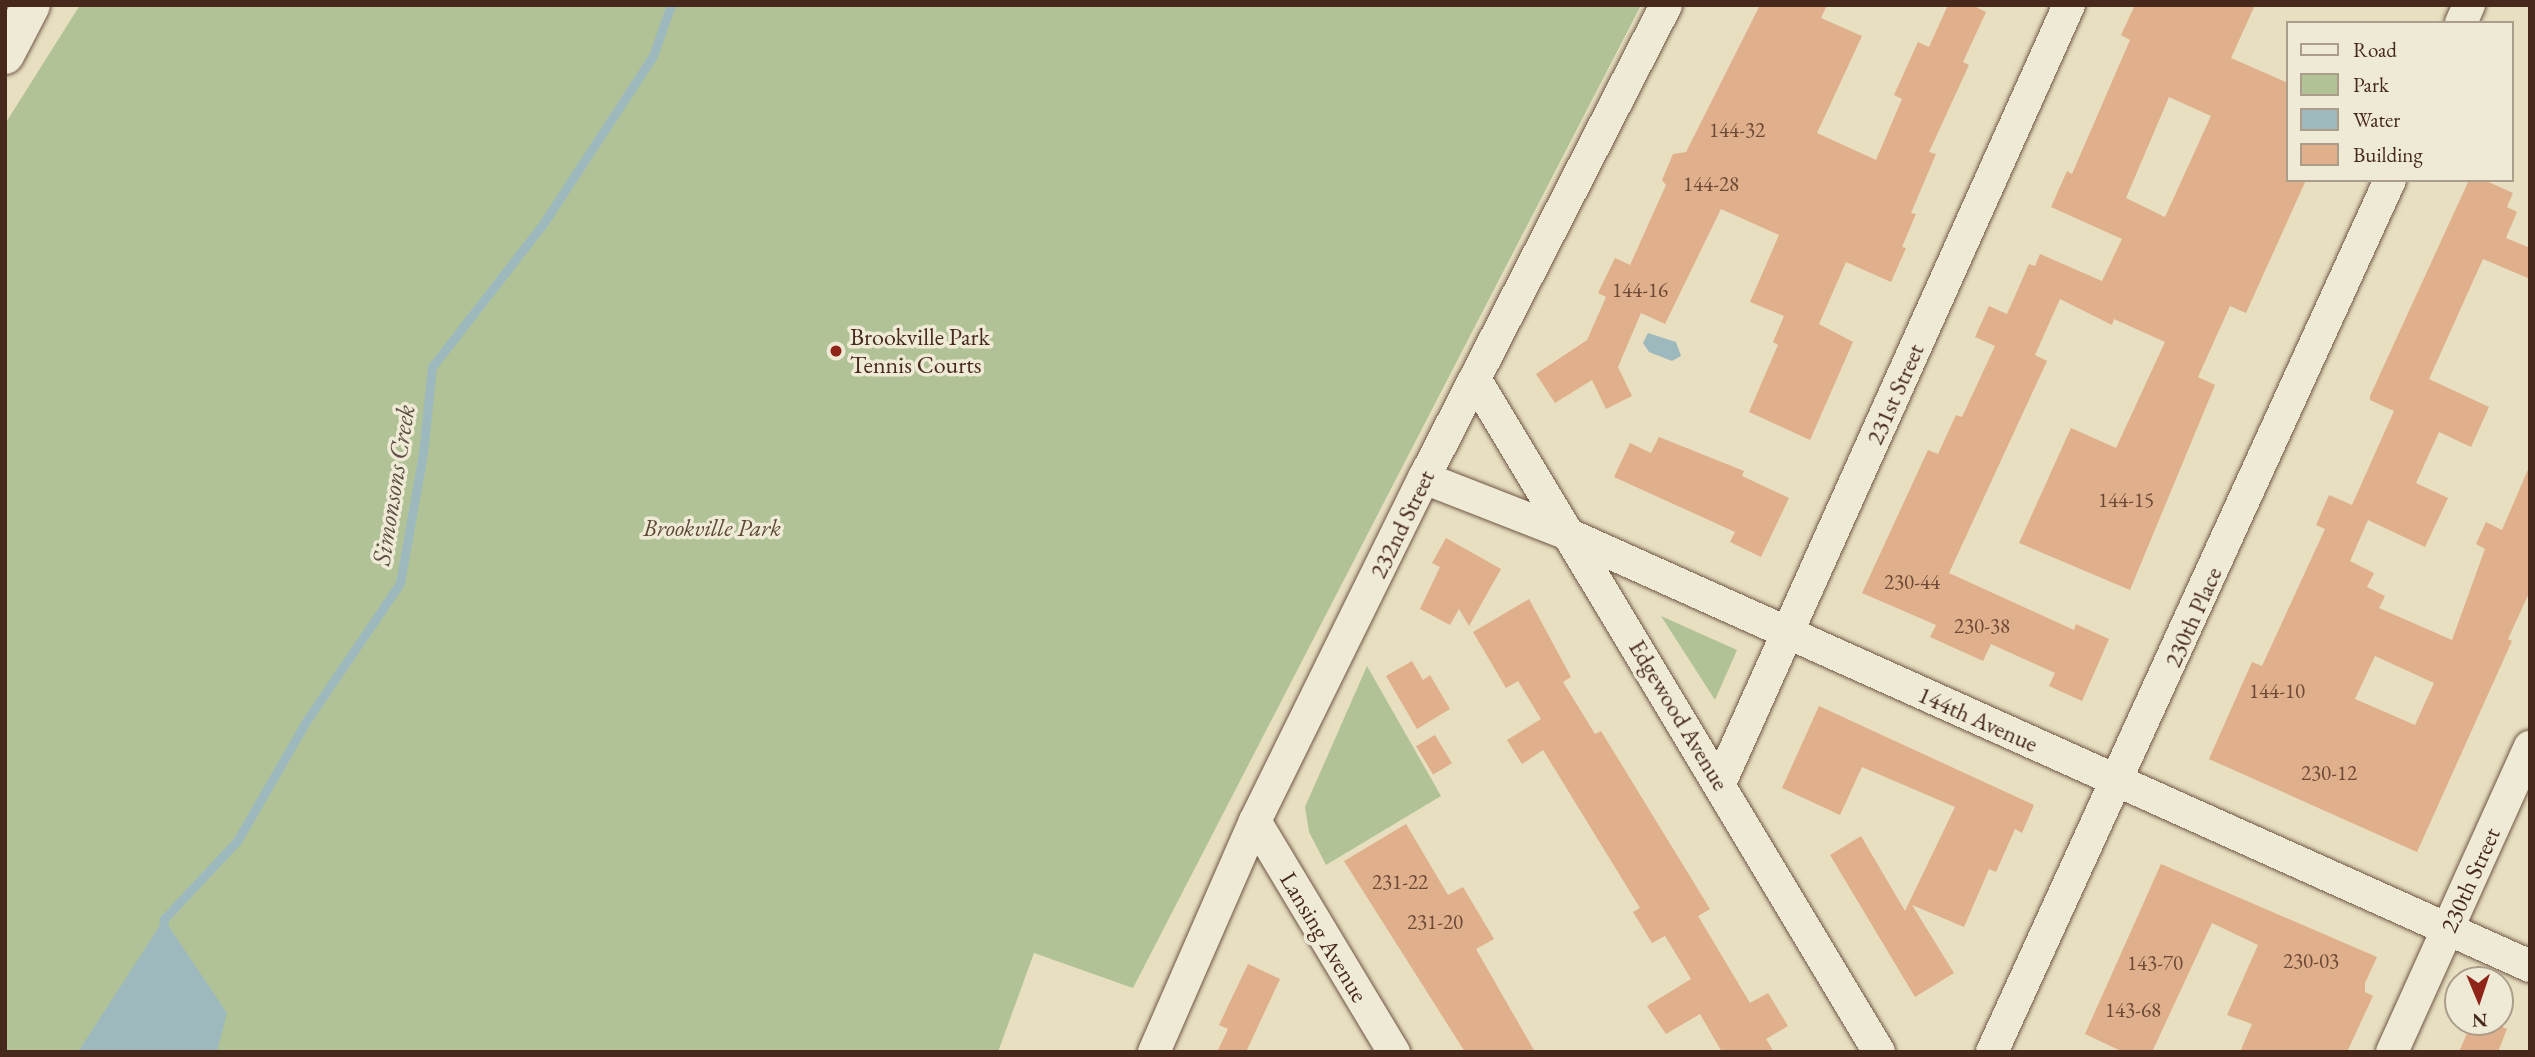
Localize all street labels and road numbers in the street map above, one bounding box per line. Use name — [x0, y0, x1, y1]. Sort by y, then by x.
street label: 231st Street — [1860, 339, 1930, 449]
street label: 232nd Street — [1363, 465, 1441, 583]
street label: 230th Place — [2158, 563, 2228, 671]
street label: Edgewood Avenue — [1623, 635, 1735, 795]
street label: 144th Avenue — [1914, 680, 2042, 758]
street label: 230th Street — [2434, 823, 2506, 937]
street label: Lansing Avenue — [1274, 867, 1374, 1007]

